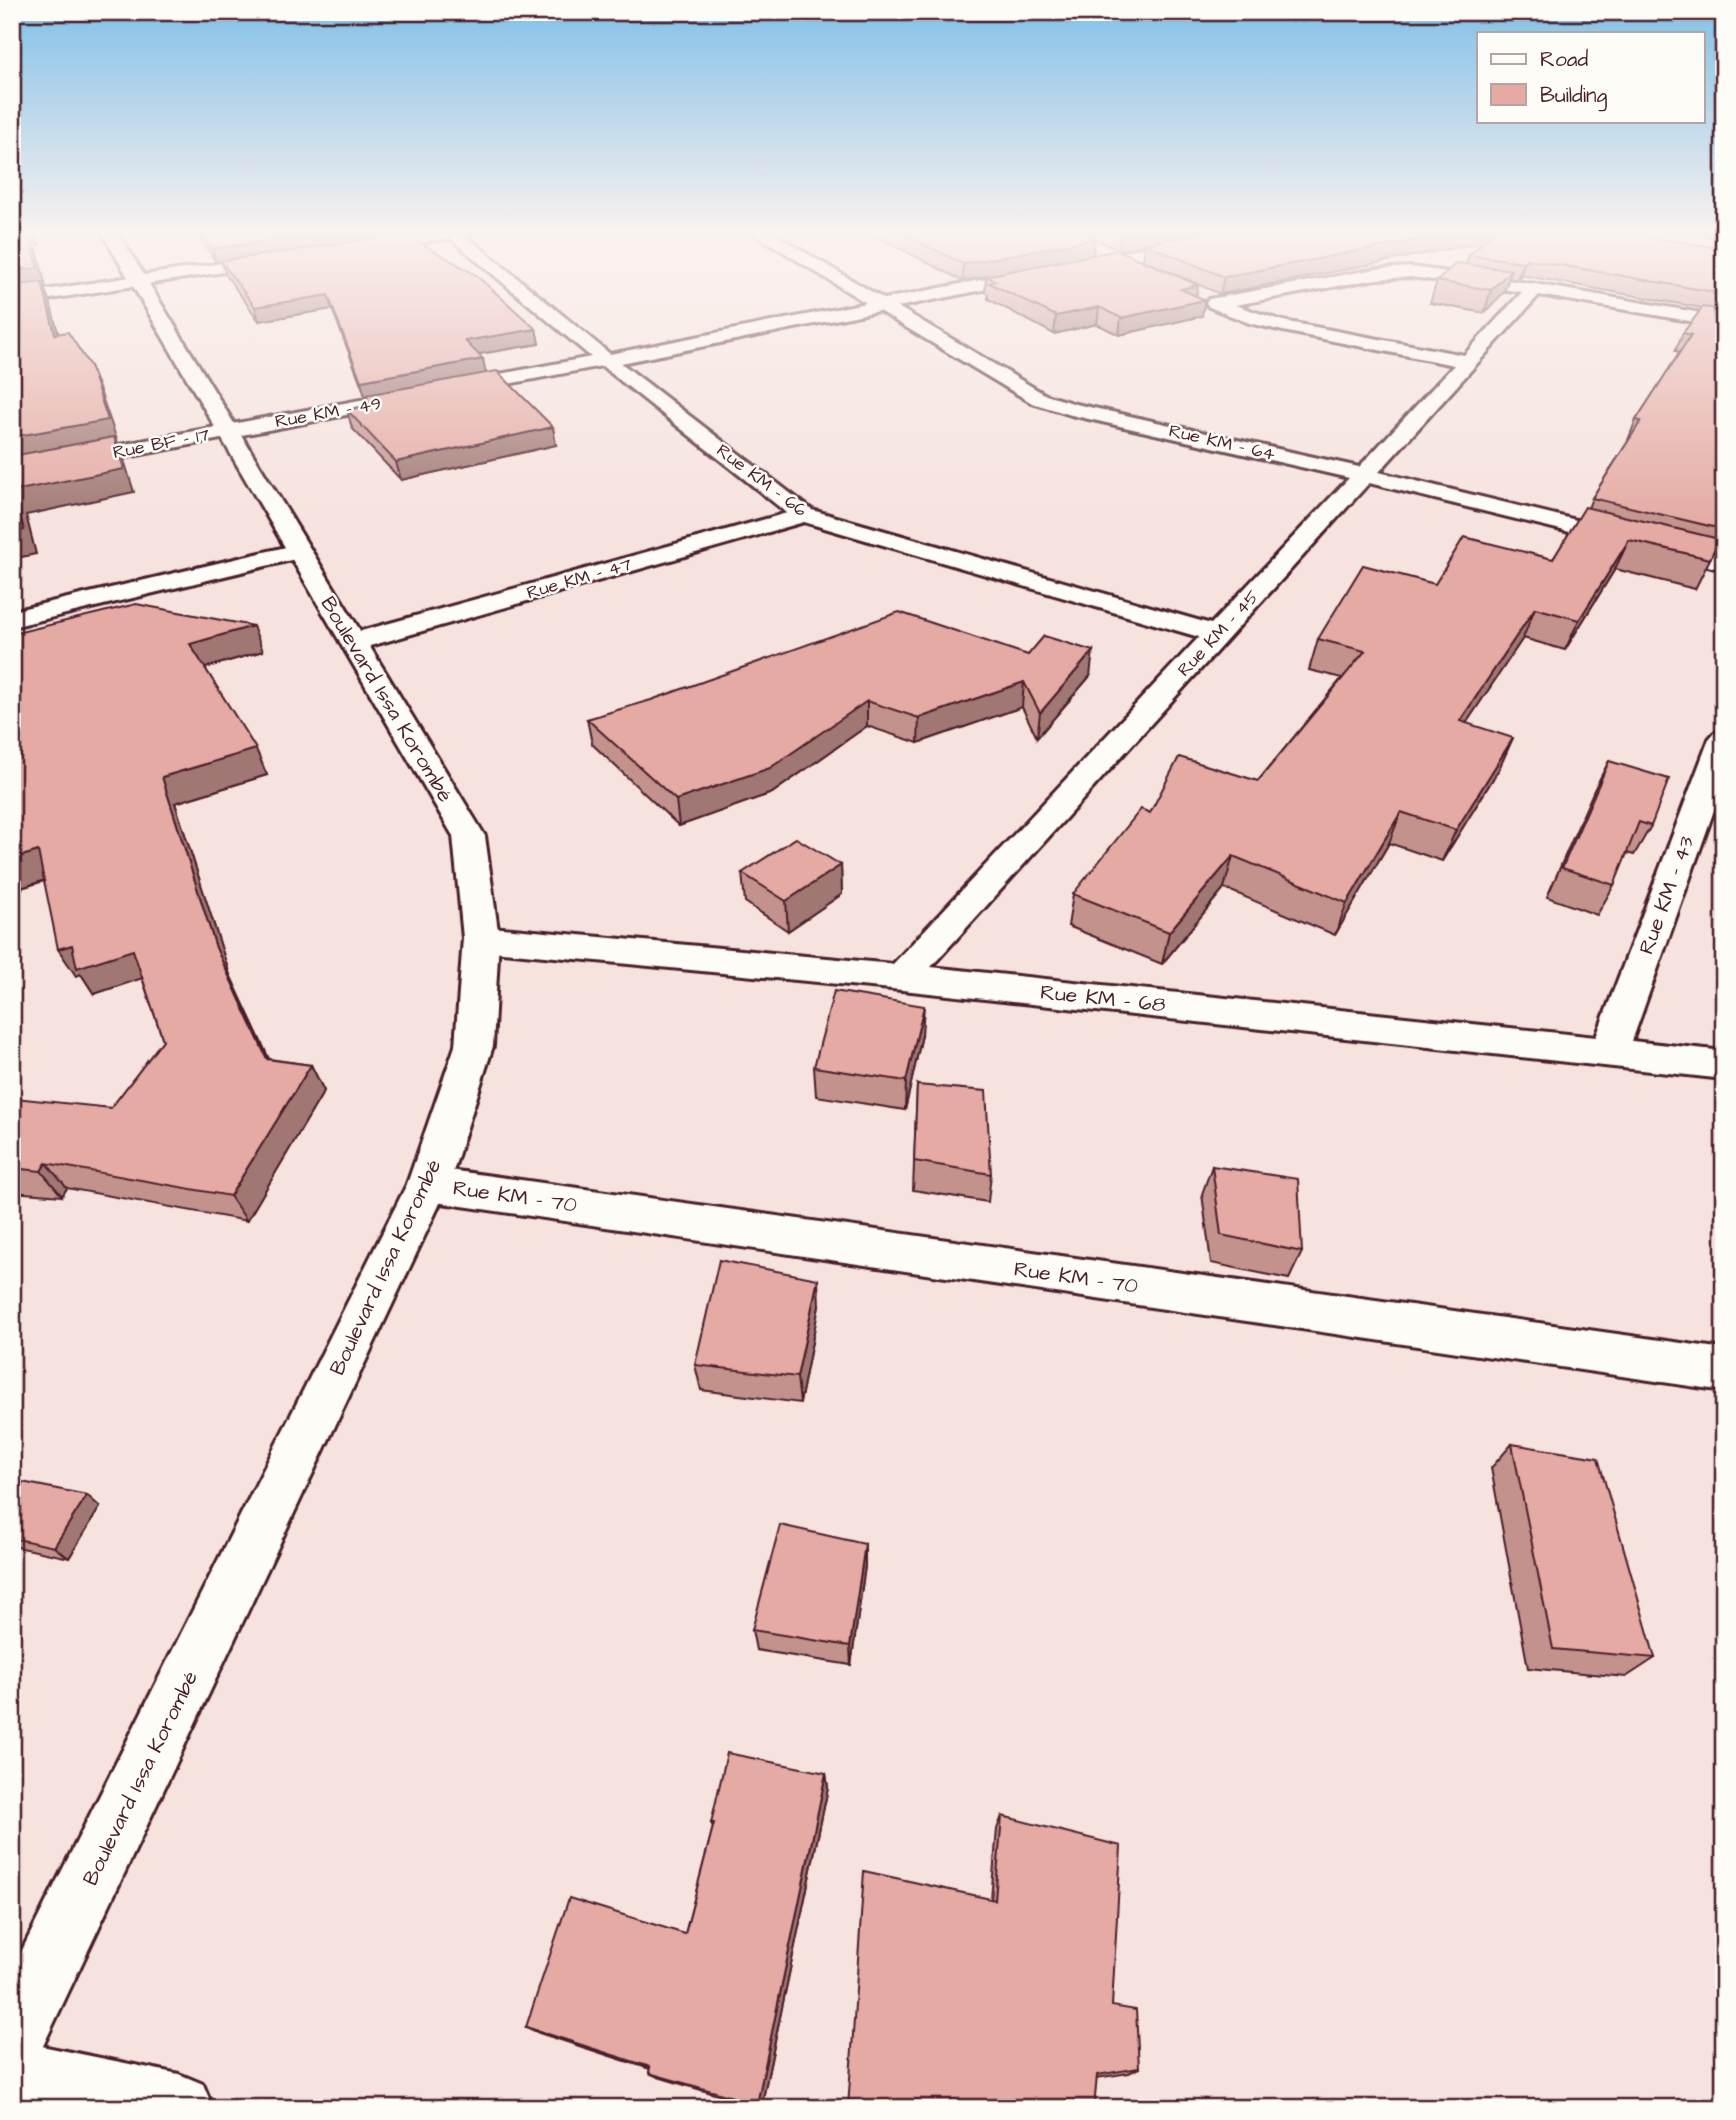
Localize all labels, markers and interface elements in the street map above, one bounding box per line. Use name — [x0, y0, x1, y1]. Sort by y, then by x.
legend — [1477, 32, 1704, 122]
text: Road — [1540, 45, 1588, 74]
text: Building — [1540, 81, 1608, 112]
street label: Rue KM - 49 — [273, 391, 383, 434]
street label: Rue KM - 64 — [1166, 418, 1277, 467]
street label: Rue BF - 17 — [111, 422, 211, 465]
street label: Rue KM - 66 — [711, 438, 812, 523]
street label: Rue KM - 47 — [524, 552, 635, 605]
street label: Rue KM - 45 — [1172, 585, 1265, 682]
street label: Boulevard Issa Korombé — [314, 591, 460, 808]
street label: Rue KM - 43 — [1632, 832, 1701, 958]
street label: Rue KM - 68 — [1039, 978, 1167, 1020]
street label: Boulevard Issa Korombé — [323, 1155, 448, 1380]
street label: Rue KM - 70 — [451, 1173, 579, 1220]
street label: Rue KM - 70 — [1012, 1254, 1140, 1301]
street label: Boulevard Issa Korombé — [76, 1666, 205, 1890]

